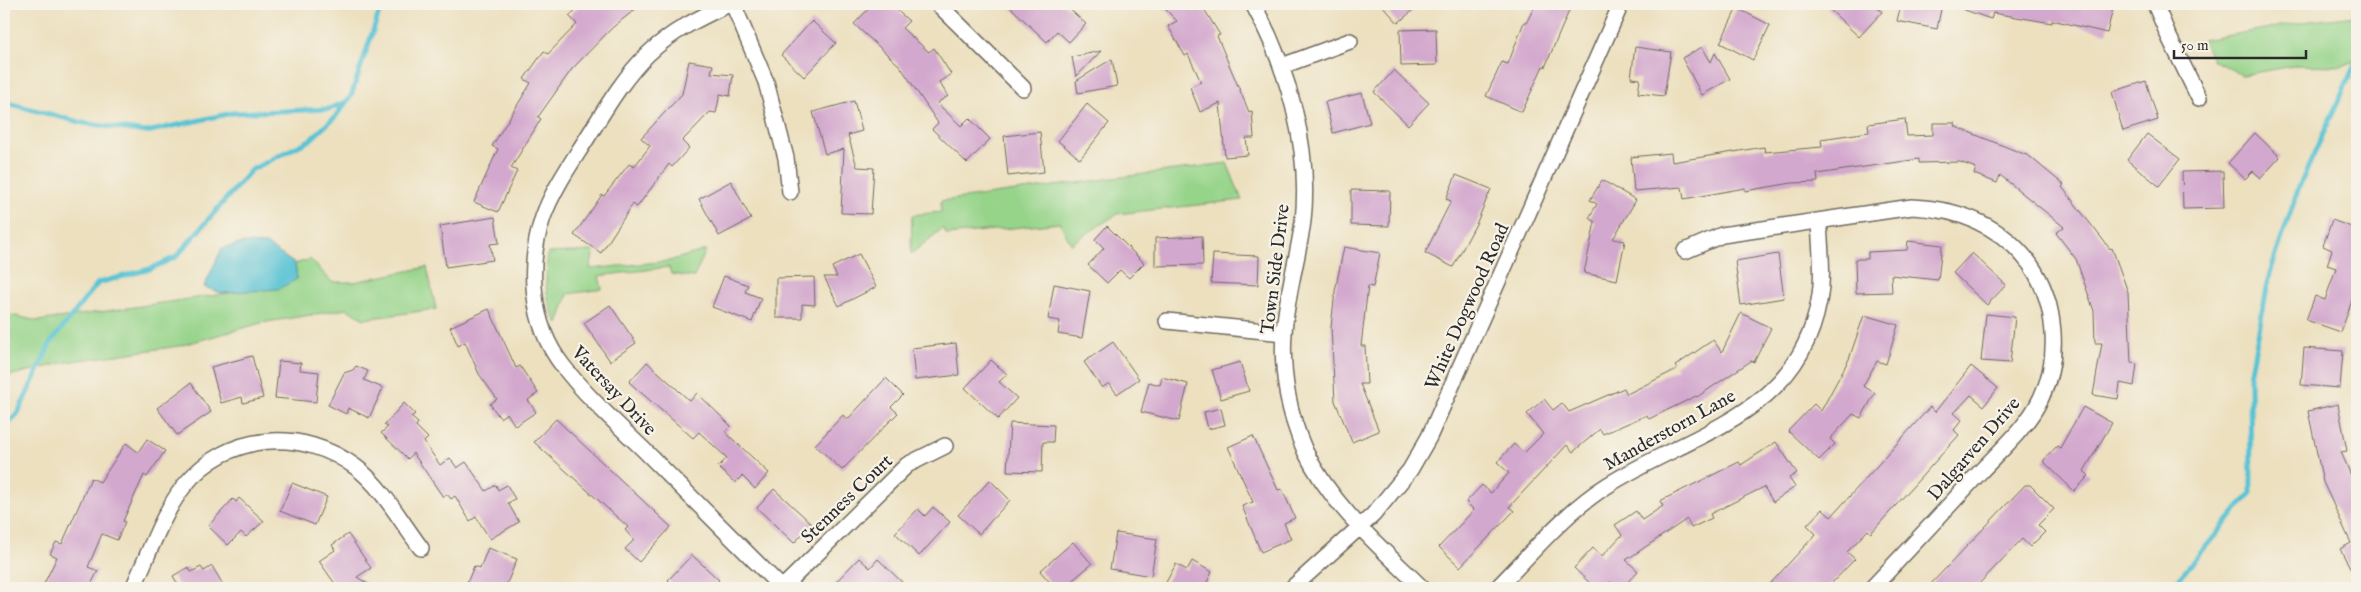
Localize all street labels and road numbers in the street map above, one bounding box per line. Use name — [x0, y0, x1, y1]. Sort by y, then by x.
street label: Town Side Drive — [1256, 203, 1296, 336]
street label: White Dogwood Road — [1420, 219, 1516, 394]
street label: Vatersay Drive — [565, 341, 661, 441]
street label: Manderstorn Lane — [1600, 384, 1740, 477]
street label: Dalgarven Drive — [1923, 392, 2026, 506]
street label: Stenness Court — [796, 449, 899, 549]

